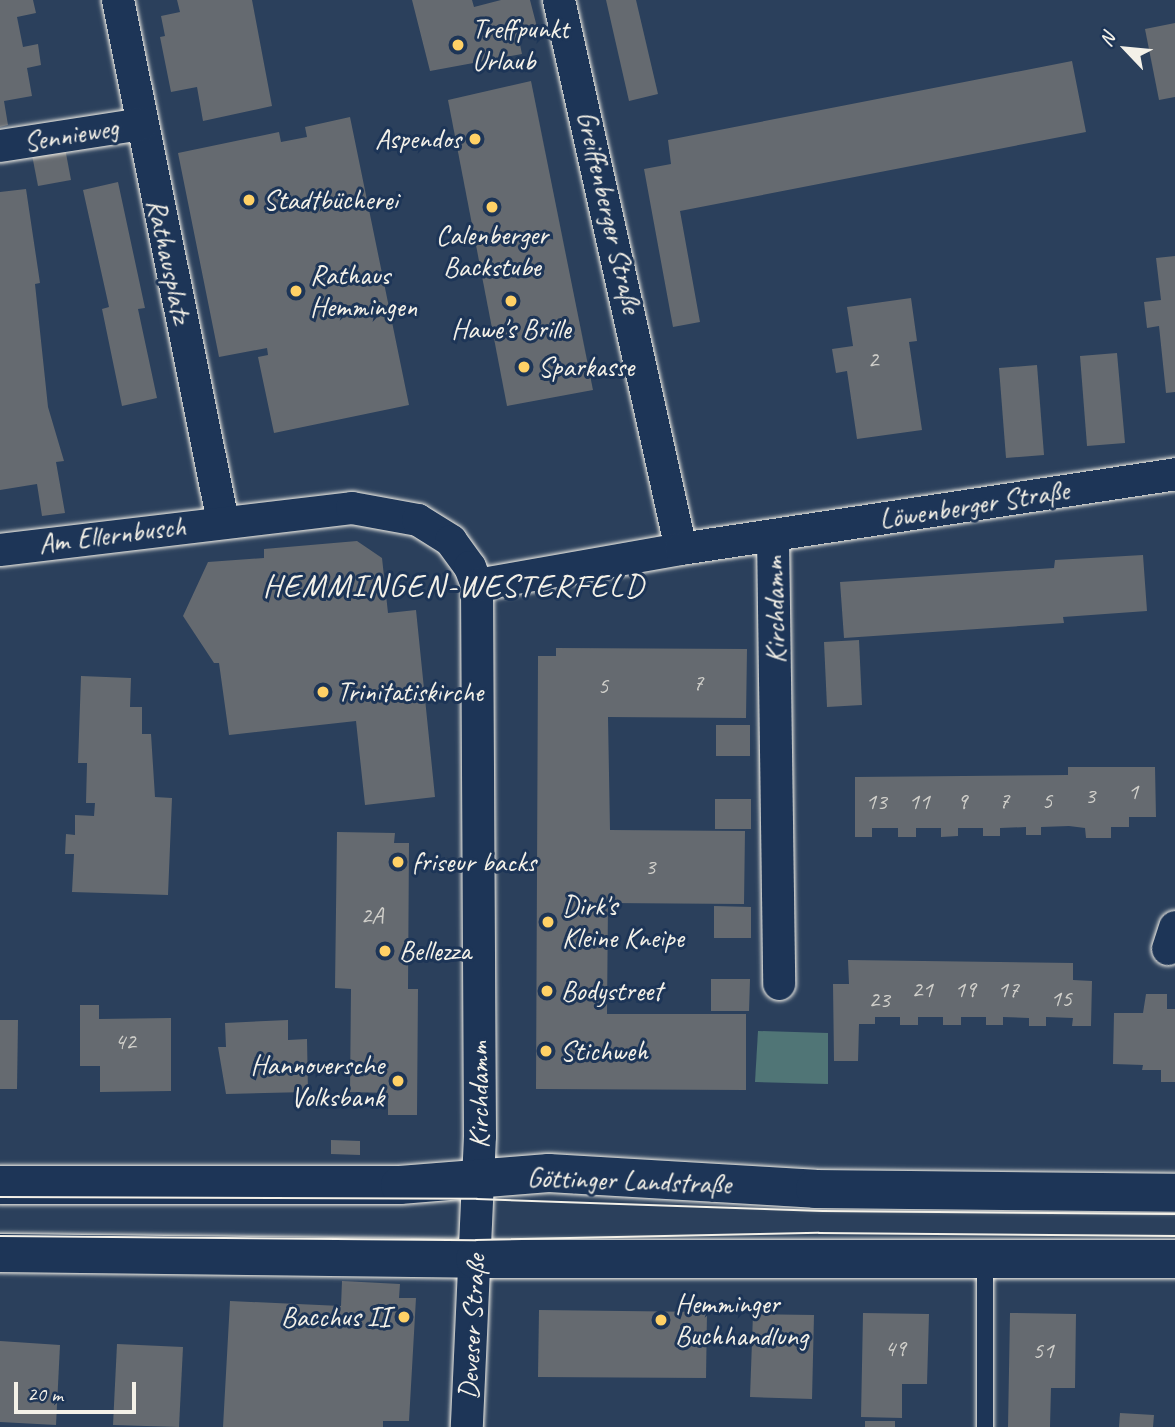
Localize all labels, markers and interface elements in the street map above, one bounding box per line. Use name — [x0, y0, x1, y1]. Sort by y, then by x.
place label: Treffpunkt Urlaub — [472, 12, 569, 78]
north arrow — [1091, 14, 1161, 84]
text: N — [1094, 29, 1120, 50]
marker: Treffpunkt Urlaub — [450, 37, 466, 53]
street label: Greiffenberger Straße — [569, 107, 649, 317]
street label: Sennieweg — [21, 111, 121, 159]
place label: Aspendos — [375, 122, 461, 156]
marker: Aspendos — [467, 131, 483, 147]
place label: Stadtbücherei — [263, 183, 398, 217]
marker: Stadtbücherei — [241, 192, 257, 208]
street label: Rathausplatz — [139, 196, 199, 326]
marker: Calenberger Backstube — [484, 199, 500, 215]
place label: Calenberger Backstube — [436, 218, 548, 284]
place label: Rathaus Hemmingen — [310, 258, 417, 324]
marker: Rathaus Hemmingen — [288, 283, 304, 299]
marker: Hawe's Brille — [503, 293, 519, 309]
place label: Hawe's Brille — [451, 312, 571, 346]
house number: 2 — [868, 346, 878, 374]
place label: Sparkasse — [538, 350, 634, 384]
marker: Sparkasse — [516, 359, 532, 375]
street label: Löwenberger Straße — [877, 473, 1071, 537]
street label: Am Ellernbusch — [37, 509, 187, 561]
street label: Kirchdamm — [757, 556, 793, 664]
district label: HEMMINGEN-WESTERFELD — [266, 567, 642, 605]
house number: 7 — [693, 669, 703, 697]
house number: 5 — [598, 672, 608, 700]
place label: Trinitatiskirche — [337, 675, 483, 709]
marker: Trinitatiskirche — [315, 684, 331, 700]
house number: 1 — [1128, 778, 1138, 806]
house number: 3 — [1085, 782, 1095, 810]
house number: 7 — [999, 787, 1009, 815]
house number: 5 — [1042, 787, 1052, 815]
house number: 13 — [865, 788, 887, 816]
house number: 11 — [908, 788, 930, 816]
house number: 9 — [957, 788, 967, 816]
place label: friseur backs — [412, 845, 535, 879]
house number: 3 — [645, 853, 655, 881]
marker: friseur backs — [390, 854, 406, 870]
place label: Dirk's Kleine Kneipe — [562, 889, 683, 955]
house number: 2A — [361, 902, 383, 930]
marker: Dirk's Kleine Kneipe — [540, 914, 556, 930]
place label: Bellezza — [399, 934, 471, 968]
marker: Bellezza — [377, 943, 393, 959]
place label: Bodystreet — [561, 974, 662, 1008]
house number: 21 — [911, 976, 933, 1004]
house number: 19 — [954, 976, 976, 1004]
house number: 17 — [997, 976, 1019, 1004]
marker: Bodystreet — [539, 983, 555, 999]
house number: 15 — [1050, 985, 1072, 1013]
house number: 23 — [868, 986, 890, 1014]
house number: 42 — [114, 1028, 136, 1056]
place label: Stichweh — [560, 1034, 648, 1068]
street label: Kirchdamm — [462, 1041, 496, 1149]
marker: Stichweh — [538, 1043, 554, 1059]
place label: Hannoversche Volksbank — [250, 1048, 384, 1114]
marker: Hannoversche Volksbank — [390, 1073, 406, 1089]
street label: Göttinger Landstraße — [527, 1161, 731, 1201]
street label: Deveser Straße — [451, 1254, 493, 1400]
place label: Hemminger Buchhandlung — [675, 1287, 808, 1353]
place label: Bacchus II — [281, 1300, 390, 1334]
marker: Bacchus II — [396, 1309, 412, 1325]
marker: Hemminger Buchhandlung — [653, 1312, 669, 1328]
house number: 49 — [884, 1335, 906, 1363]
house number: 51 — [1032, 1337, 1054, 1365]
scale bar — [18, 1368, 140, 1412]
text: 20 m — [27, 1381, 63, 1407]

